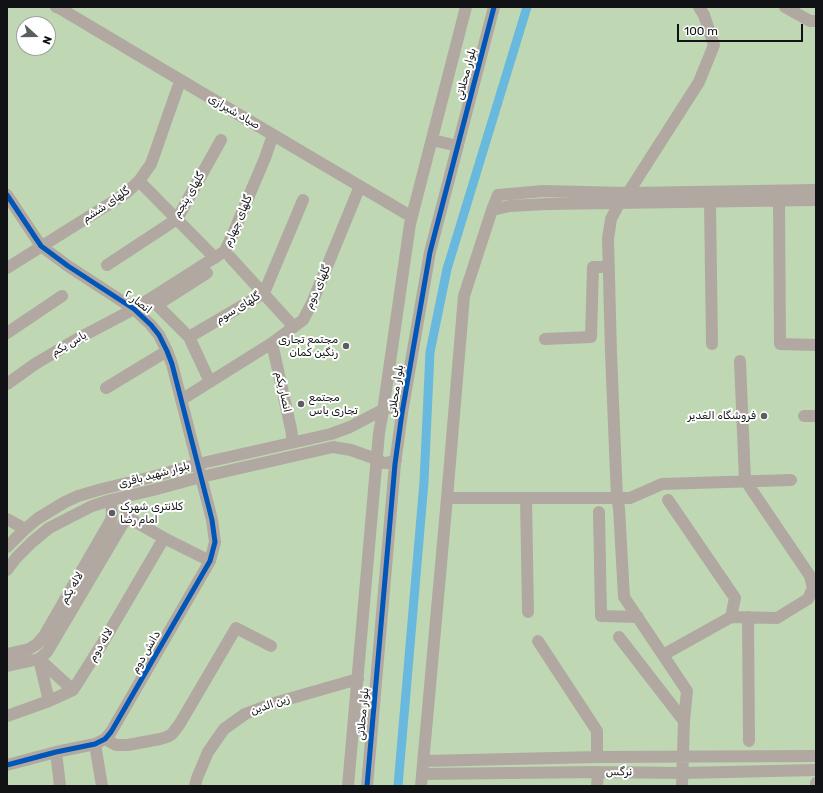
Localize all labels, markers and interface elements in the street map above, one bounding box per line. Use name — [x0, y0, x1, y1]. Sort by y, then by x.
north arrow — [16, 16, 56, 56]
scale bar — [679, 16, 805, 42]
text: 100 m — [684, 24, 718, 38]
text: N — [39, 34, 54, 46]
street label: بلوار محلاتی — [453, 47, 479, 101]
street label: صیاد شیرازی — [206, 92, 262, 132]
street label: گلهای پنجم — [170, 170, 208, 220]
street label: گلهای ششم — [80, 184, 132, 226]
street label: گلهای چهارم — [221, 193, 255, 249]
street label: گلهای دوم — [303, 263, 333, 311]
street label: انصار ۲ — [122, 287, 154, 317]
street label: گلهای سوم — [213, 290, 263, 326]
street label: یاس یکم — [49, 329, 89, 359]
place label: مجتمع تجاری رنگین کمان — [278, 333, 338, 359]
marker: مجتمع تجاری رنگین کمان — [341, 341, 351, 351]
street label: بلوار محلاتی — [385, 364, 407, 418]
street label: انصار یکم — [272, 370, 294, 414]
place label: مجتمع تجاری یاس — [309, 391, 358, 417]
marker: مجتمع تجاری یاس — [296, 399, 306, 409]
place label: فروشگاه الغدیر — [688, 409, 756, 423]
marker: فروشگاه الغدیر — [759, 411, 769, 421]
street label: بلوار شهید باقری — [117, 459, 191, 491]
place label: کلانتری شهرک امام رضا — [120, 500, 183, 526]
marker: کلانتری شهرک امام رضا — [107, 508, 117, 518]
street label: لاله یکم — [58, 570, 86, 606]
street label: لاله دوم — [86, 626, 116, 664]
street label: دانش دوم — [129, 628, 163, 676]
street label: بلوار محلاتی — [354, 687, 372, 741]
street label: زین الدین — [249, 692, 291, 718]
street label: نرگس — [606, 765, 632, 779]

